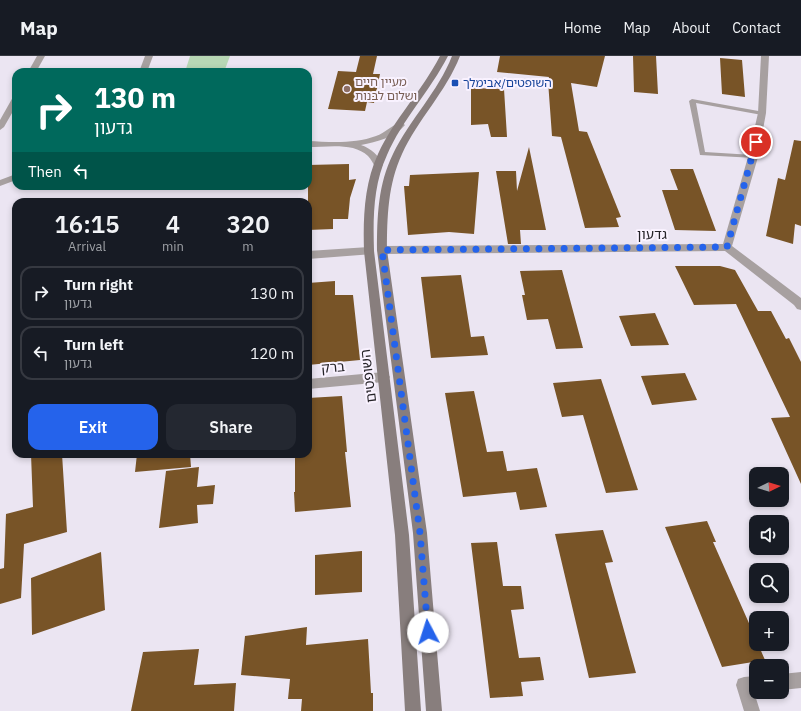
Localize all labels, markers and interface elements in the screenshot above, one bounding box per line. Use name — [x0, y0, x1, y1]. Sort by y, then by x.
text: Map — [20, 16, 58, 40]
text: Home — [564, 19, 601, 37]
text: Map — [623, 19, 650, 37]
text: About — [672, 19, 710, 37]
text: Contact — [732, 19, 781, 37]
place label: מעיין חיים ושלום לבנות — [355, 74, 417, 103]
place label: השופטים/אבימלך — [463, 75, 552, 90]
marker: השופטים/אבימלך — [450, 78, 460, 88]
text: 130 m — [94, 79, 176, 116]
icon: right — [28, 84, 80, 136]
marker: מעיין חיים ושלום לבנות — [342, 84, 352, 94]
text: גדעון — [94, 116, 133, 139]
pin — [739, 125, 773, 159]
icon: arrive — [745, 131, 767, 153]
icon: left — [70, 160, 92, 182]
text: Then — [28, 162, 62, 181]
text: 16:15 — [54, 208, 120, 240]
text: 4 — [166, 208, 180, 240]
text: 320 — [226, 208, 270, 240]
street label: גדעון — [637, 225, 667, 243]
text: Arrival — [68, 238, 106, 255]
text: min — [162, 238, 184, 255]
text: m — [242, 238, 254, 255]
text: Turn right — [64, 275, 133, 294]
icon: right — [30, 282, 52, 304]
text: 130 m — [250, 284, 294, 303]
text: גדעון — [64, 295, 92, 312]
text: Turn left — [64, 335, 124, 354]
icon: left — [30, 342, 52, 364]
text: 120 m — [250, 344, 294, 363]
street label: השופטים — [356, 348, 380, 404]
text: גדעון — [64, 355, 92, 372]
street label: ברק — [320, 357, 346, 377]
button: Exit — [28, 404, 158, 450]
button: Share — [166, 404, 296, 450]
north arrow — [749, 467, 789, 507]
map controls — [749, 467, 789, 699]
button: sound — [749, 515, 789, 555]
button: search — [749, 563, 789, 603]
position arrow — [407, 611, 449, 653]
button: + — [749, 611, 789, 651]
button: − — [749, 659, 789, 699]

